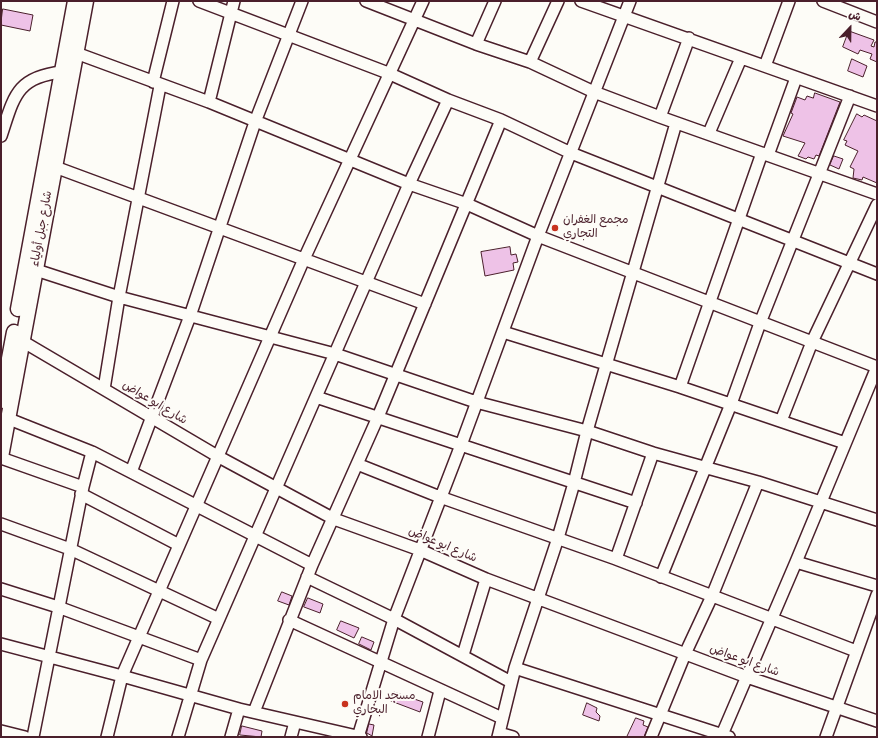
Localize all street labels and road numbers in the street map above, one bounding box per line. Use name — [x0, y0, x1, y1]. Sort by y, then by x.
street label: شارع جبل أولياء — [29, 190, 57, 268]
street label: شارع ابو عواض — [119, 379, 189, 429]
street label: شارع ابو عواض — [406, 525, 478, 567]
street label: شارع ابو عواض — [707, 643, 781, 681]

